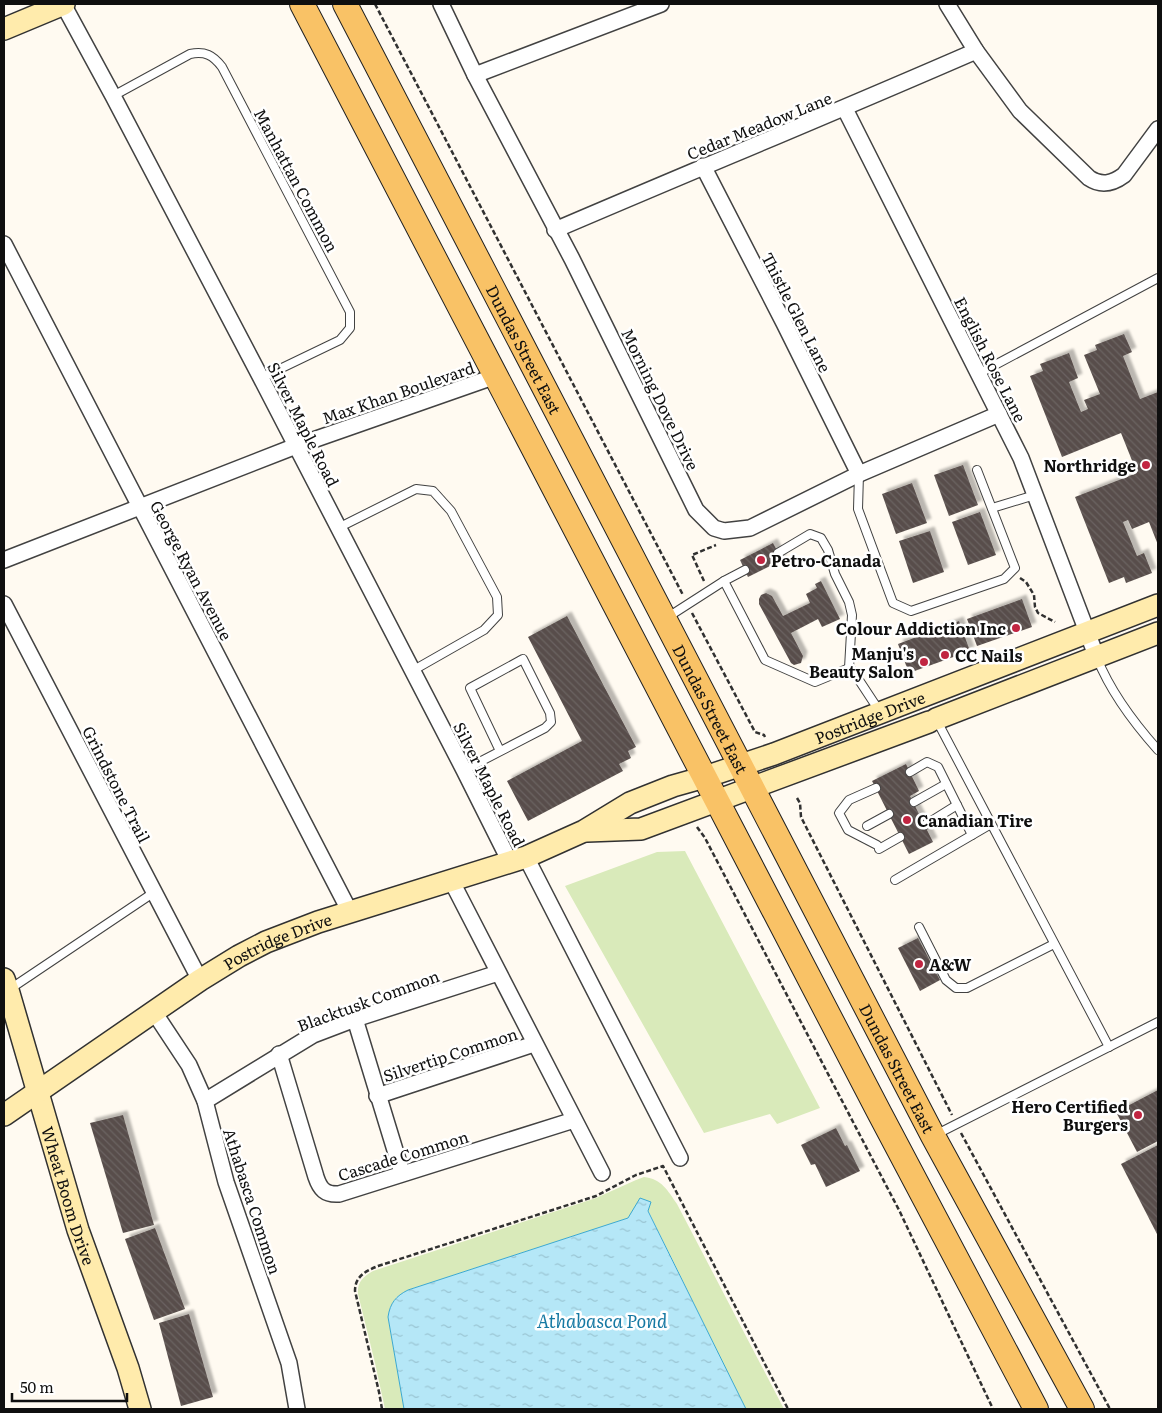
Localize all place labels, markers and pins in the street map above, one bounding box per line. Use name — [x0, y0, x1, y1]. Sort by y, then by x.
place label: Northridge — [1044, 453, 1136, 477]
marker: Northridge — [1140, 459, 1152, 471]
place label: Petro-Canada — [771, 548, 882, 572]
marker: Petro-Canada — [755, 554, 767, 566]
place label: Colour Addiction Inc — [836, 616, 1006, 640]
marker: Colour Addiction Inc — [1010, 622, 1022, 634]
place label: Manju's Beauty Salon — [809, 641, 914, 683]
place label: CC Nails — [955, 643, 1022, 667]
marker: CC Nails — [939, 649, 951, 661]
marker: Manju's Beauty Salon — [918, 656, 930, 668]
place label: Canadian Tire — [917, 808, 1033, 832]
marker: Canadian Tire — [901, 814, 913, 826]
place label: A&W — [929, 952, 971, 976]
marker: A&W — [913, 958, 925, 970]
place label: Hero Certified Burgers — [1011, 1094, 1128, 1136]
marker: Hero Certified Burgers — [1132, 1109, 1144, 1121]

